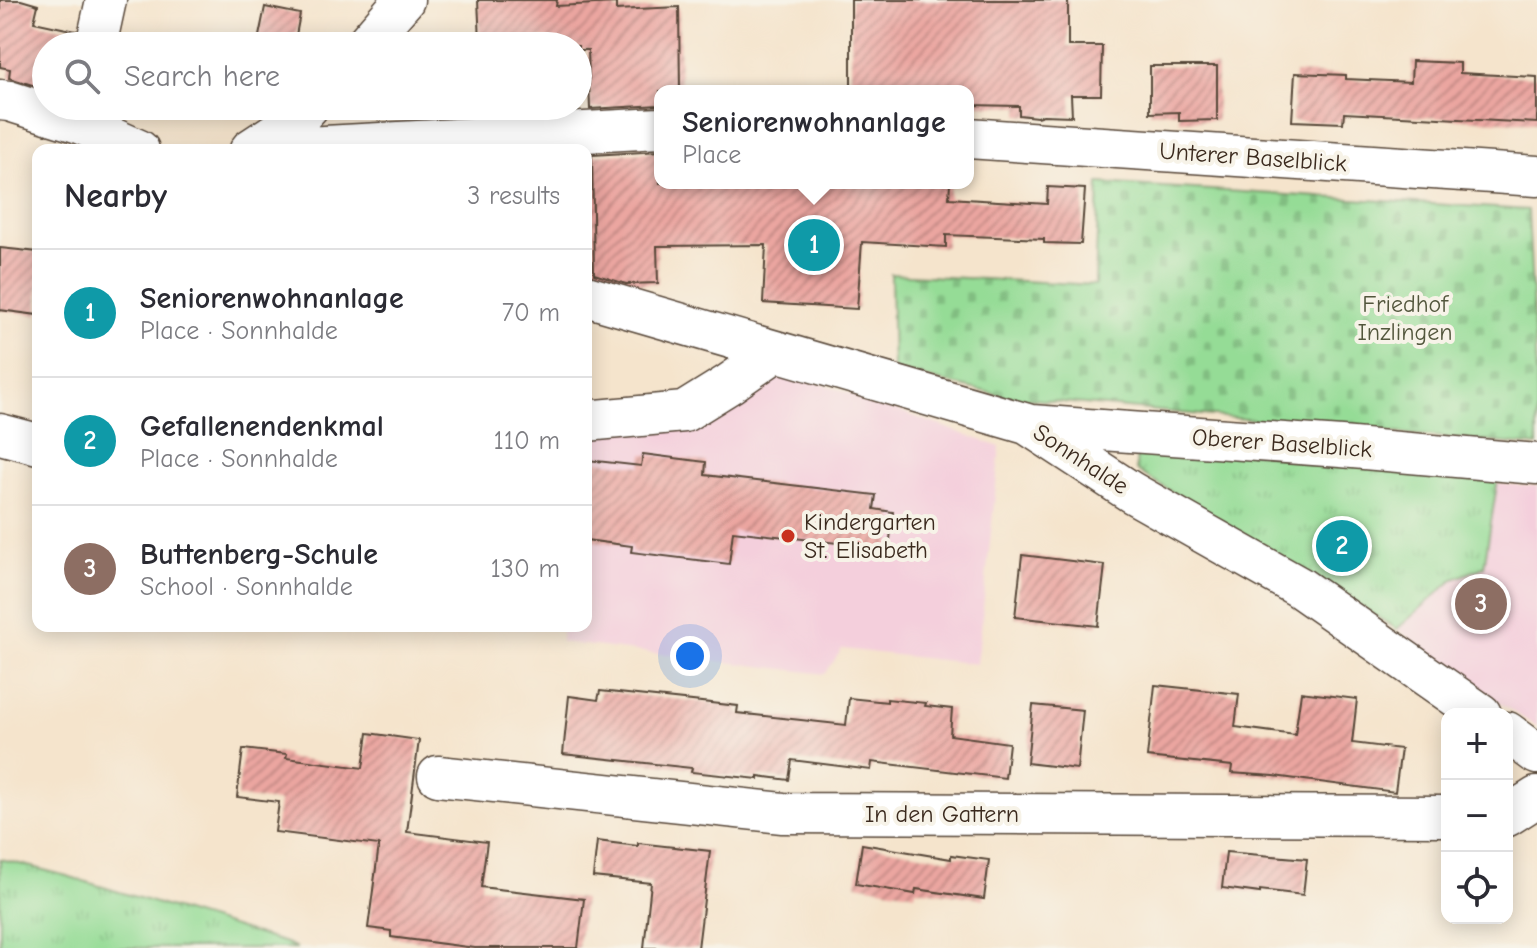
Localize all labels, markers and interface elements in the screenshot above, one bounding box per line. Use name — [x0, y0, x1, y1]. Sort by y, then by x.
search box — [32, 32, 592, 120]
icon: search — [60, 54, 104, 98]
text: Search here — [124, 59, 280, 94]
popup — [654, 85, 974, 189]
text: Seniorenwohnanlage — [682, 105, 946, 140]
street label: Unterer Baselblick — [1158, 136, 1348, 178]
text: Place — [682, 140, 741, 170]
text: Nearby — [64, 176, 167, 216]
text: 3 results — [467, 181, 560, 211]
pin: 1 — [788, 215, 840, 275]
text: Seniorenwohnanlage — [140, 281, 404, 316]
park label: Friedhof Inzlingen — [1357, 290, 1453, 346]
text: 1 — [85, 298, 95, 328]
text: 70 m — [502, 298, 560, 328]
text: Place · Sonnhalde — [140, 316, 338, 346]
text: Gefallenendenkmal — [140, 409, 384, 444]
street label: Sonnhalde — [1028, 418, 1134, 500]
street label: Oberer Baselblick — [1191, 423, 1373, 463]
text: 2 — [84, 426, 96, 456]
text: 110 m — [493, 426, 560, 456]
text: Place · Sonnhalde — [140, 444, 338, 474]
place label: Kindergarten St. Elisabeth — [804, 508, 936, 564]
pin: 2 — [1316, 516, 1368, 576]
marker: Kindergarten St. Elisabeth — [779, 527, 797, 545]
text: Buttenberg-Schule — [140, 537, 378, 572]
text: 3 — [84, 554, 96, 584]
text: 130 m — [491, 554, 560, 584]
text: School · Sonnhalde — [140, 572, 353, 602]
pin: 3 — [1455, 574, 1507, 634]
your location — [670, 636, 710, 676]
map controls — [1441, 708, 1513, 924]
button: + — [1441, 708, 1513, 780]
button: − — [1441, 780, 1513, 852]
street label: In den Gattern — [865, 800, 1019, 828]
button: locate — [1441, 852, 1513, 924]

